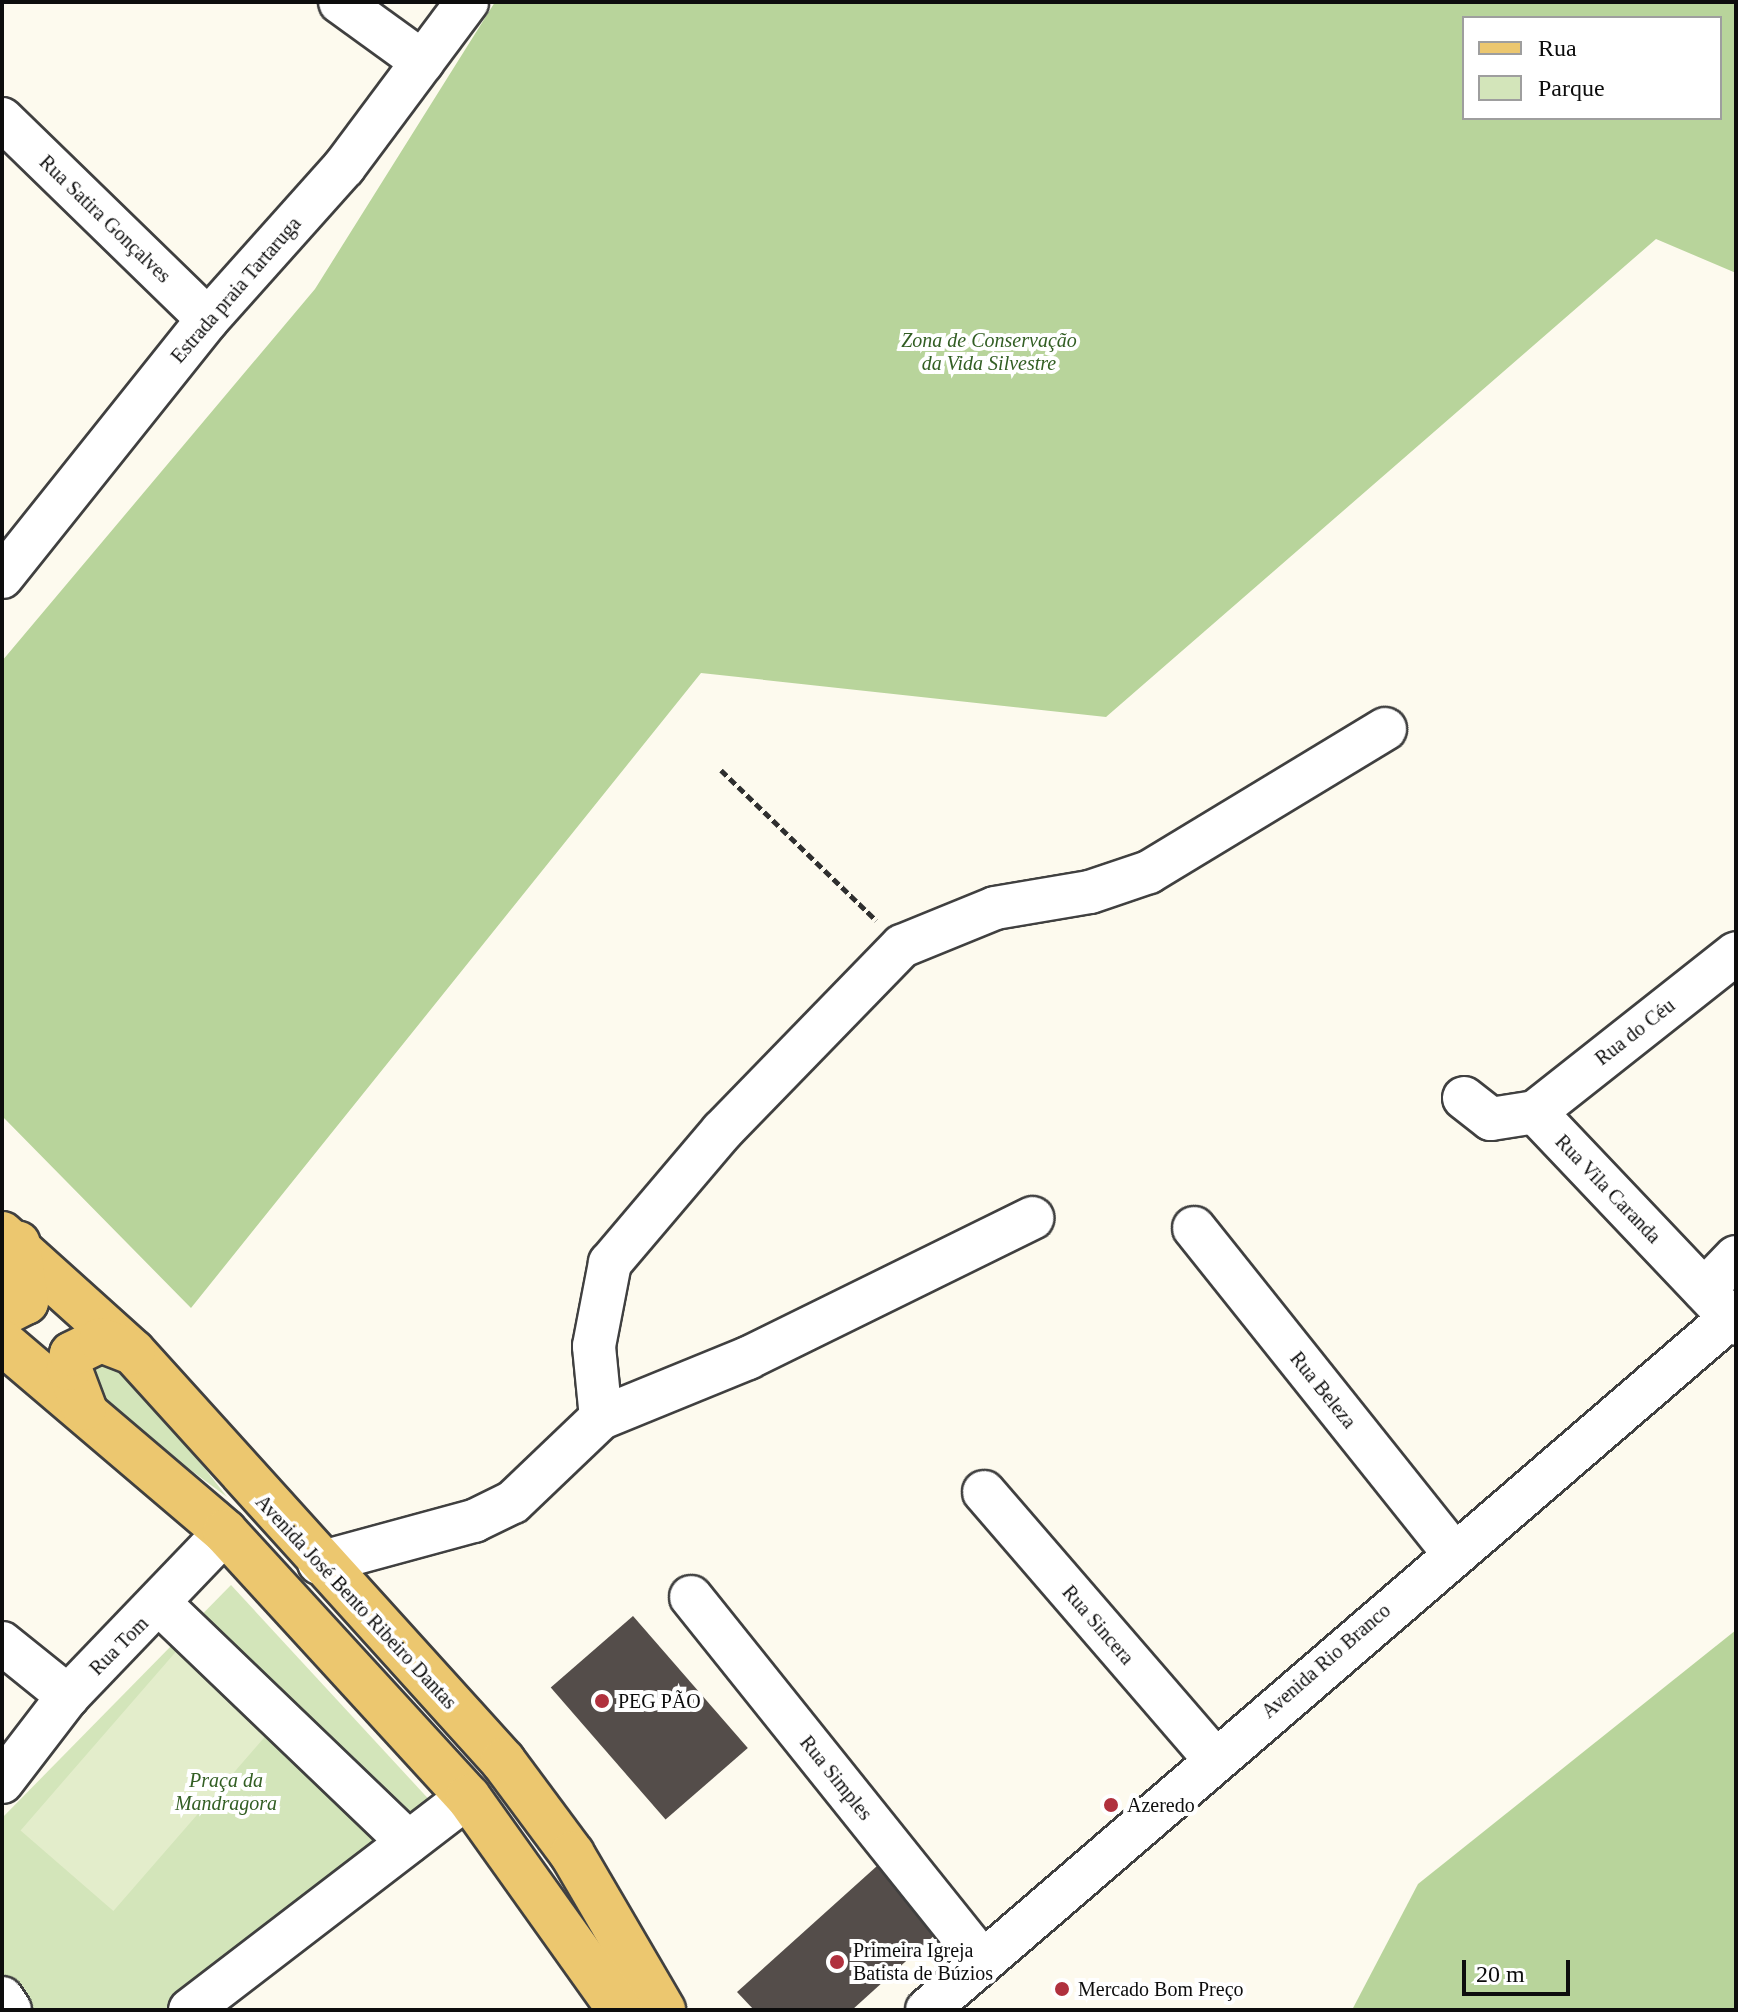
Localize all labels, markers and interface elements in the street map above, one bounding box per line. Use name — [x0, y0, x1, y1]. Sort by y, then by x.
legend — [1462, 16, 1722, 120]
text: Rua — [1538, 35, 1577, 61]
text: Parque — [1538, 75, 1605, 101]
street label: Rua Satira Gonçalves — [34, 150, 176, 288]
street label: Estrada praia Tartaruga — [166, 212, 306, 368]
park label: Zona de Conservação da Vida Silvestre — [901, 329, 1077, 376]
street label: Rua do Céu — [1590, 993, 1680, 1071]
street label: Rua Vila Caranda — [1550, 1130, 1666, 1248]
street label: Rua Beleza — [1285, 1347, 1361, 1433]
street label: Avenida José Bento Ribeiro Dantas — [250, 1490, 462, 1714]
street label: Rua Sincera — [1057, 1580, 1139, 1670]
street label: Avenida Rio Branco — [1257, 1599, 1395, 1723]
street label: Rua Tom — [84, 1611, 154, 1681]
place label: PEG PÃO — [618, 1689, 701, 1713]
marker: PEG PÃO — [593, 1692, 611, 1710]
street label: Rua Simples — [795, 1731, 877, 1825]
park label: Praça da Mandragora — [175, 1768, 277, 1815]
place label: Azeredo — [1127, 1793, 1195, 1817]
marker: Azeredo — [1102, 1796, 1120, 1814]
place label: Primeira Igreja Batista de Búzios — [853, 1938, 993, 1985]
scale bar — [1466, 1944, 1574, 1994]
marker: Primeira Igreja Batista de Búzios — [828, 1953, 846, 1971]
text: 20 m — [1476, 1961, 1525, 1987]
place label: Mercado Bom Preço — [1078, 1977, 1244, 2001]
marker: Mercado Bom Preço — [1053, 1980, 1071, 1998]

